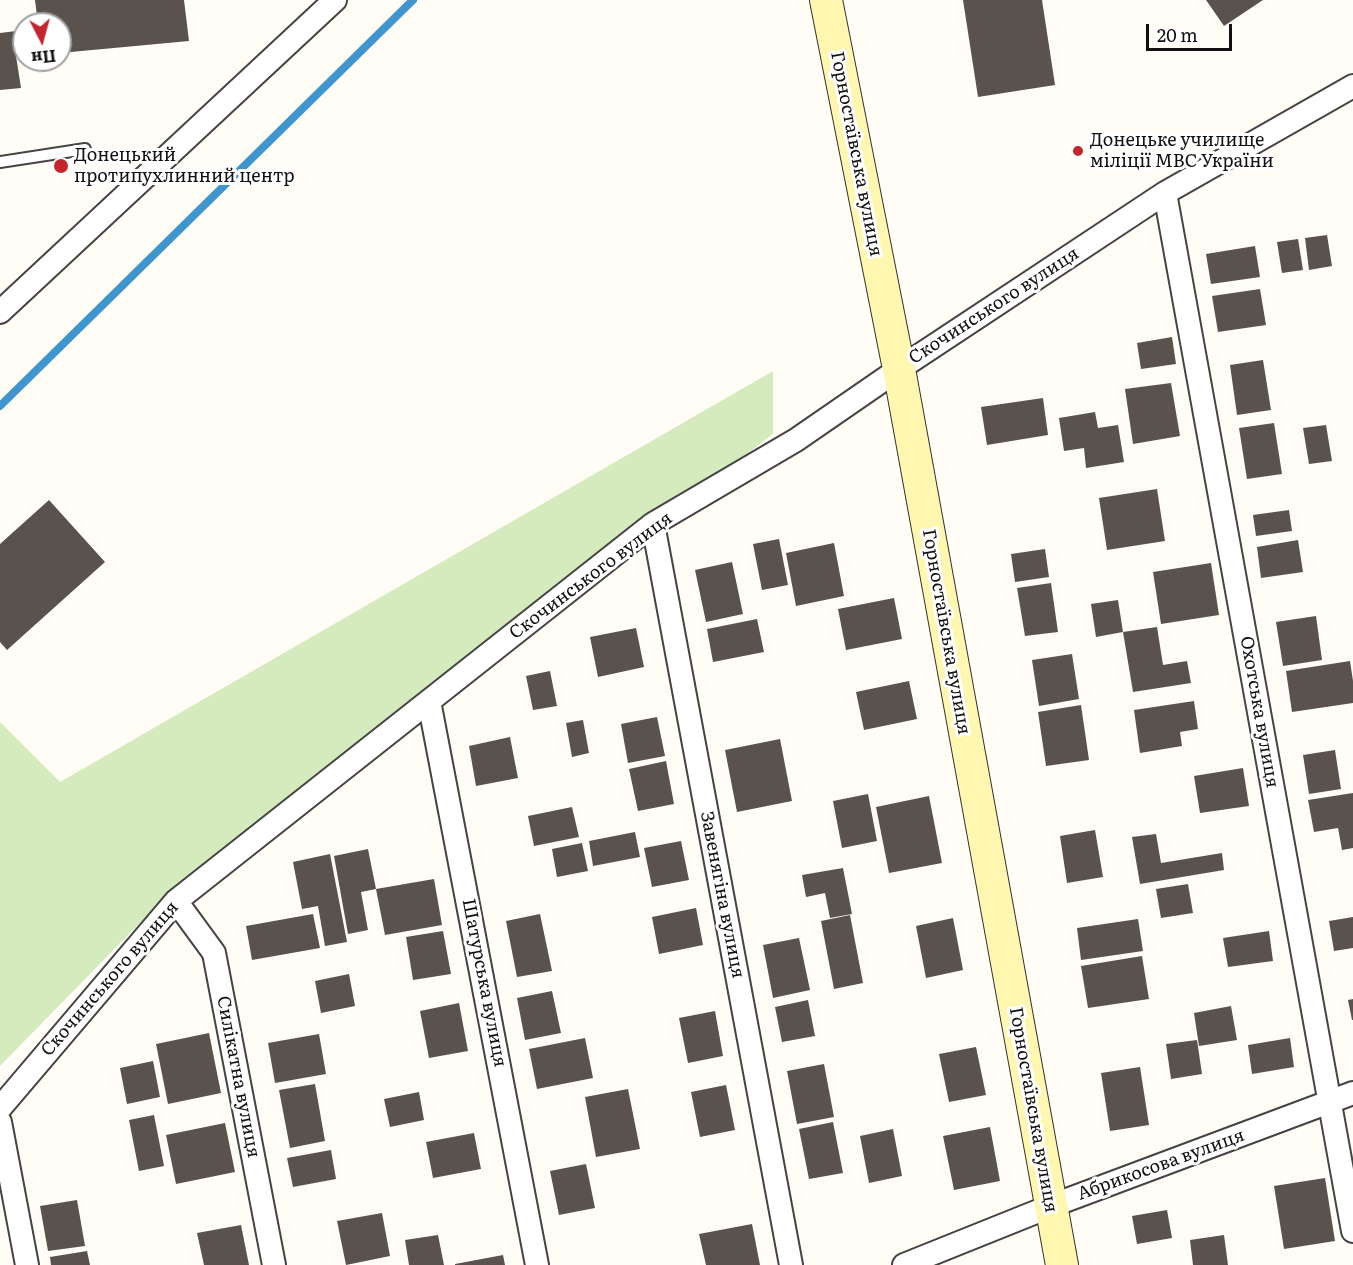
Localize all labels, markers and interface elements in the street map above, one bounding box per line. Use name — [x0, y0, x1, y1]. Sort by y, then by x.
north arrow — [12, 12, 72, 72]
scale bar — [1149, 12, 1234, 50]
text: 20 m — [1157, 21, 1198, 48]
text: Пн — [30, 45, 57, 71]
street label: Горностаївська вулиця — [826, 50, 886, 258]
place label: Донецьке училище міліції МВС України — [1090, 130, 1274, 172]
marker: Донецьке училище міліції МВС України — [1071, 144, 1085, 158]
place label: Донецький протипухлинний центр — [74, 145, 295, 188]
marker: Донецький протипухлинний центр — [52, 157, 70, 175]
street label: Скочинського вулиця — [905, 243, 1083, 369]
street label: Скочинського вулиця — [505, 508, 677, 644]
street label: Горностаївська вулиця — [917, 528, 975, 736]
street label: Охотська вулиця — [1235, 634, 1283, 790]
street label: Завенягіна вулиця — [695, 810, 749, 980]
street label: Скочинського вулиця — [37, 897, 183, 1061]
street label: Шатурська вулиця — [457, 897, 511, 1069]
street label: Силікатна вулиця — [212, 994, 264, 1160]
street label: Горностаївська вулиця — [1004, 1006, 1062, 1214]
street label: Абрикосова вулиця — [1074, 1125, 1248, 1205]

